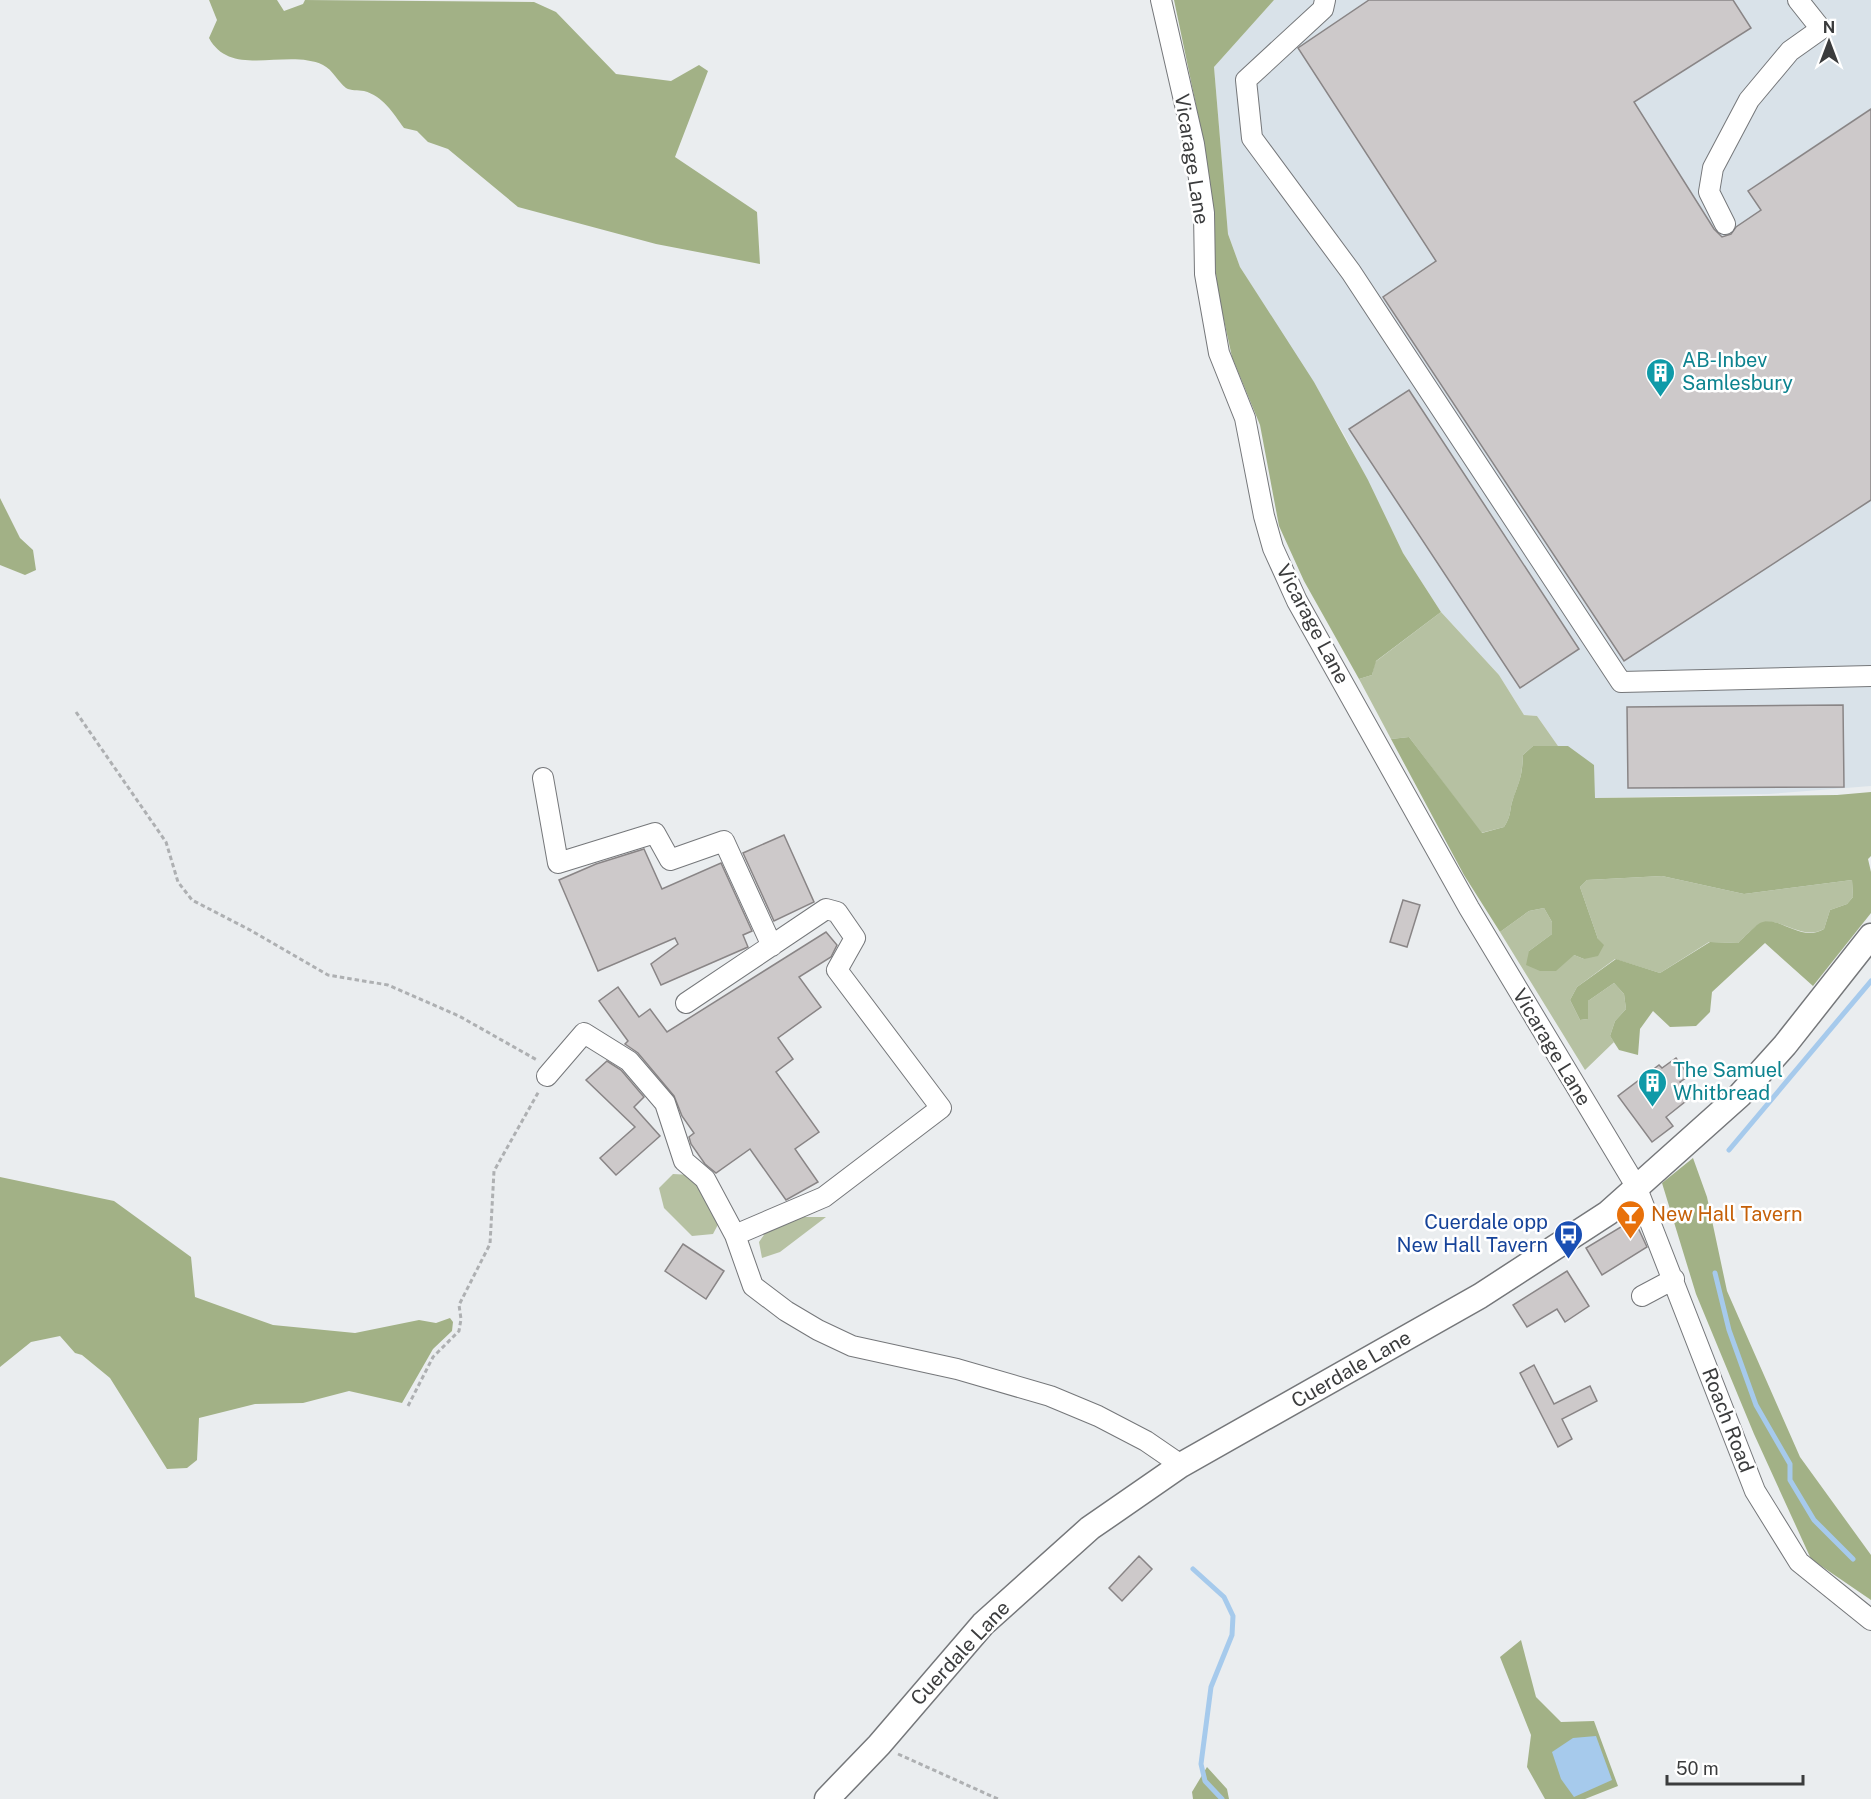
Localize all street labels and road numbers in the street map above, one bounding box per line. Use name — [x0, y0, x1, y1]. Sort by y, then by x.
street label: Vicarage Lane — [1170, 92, 1214, 226]
street label: Vicarage Lane — [1271, 560, 1355, 688]
street label: Vicarage Lane — [1508, 984, 1596, 1110]
street label: Cuerdale Lane — [1287, 1325, 1415, 1413]
street label: Roach Road — [1697, 1364, 1759, 1476]
street label: Cuerdale Lane — [905, 1596, 1015, 1710]

